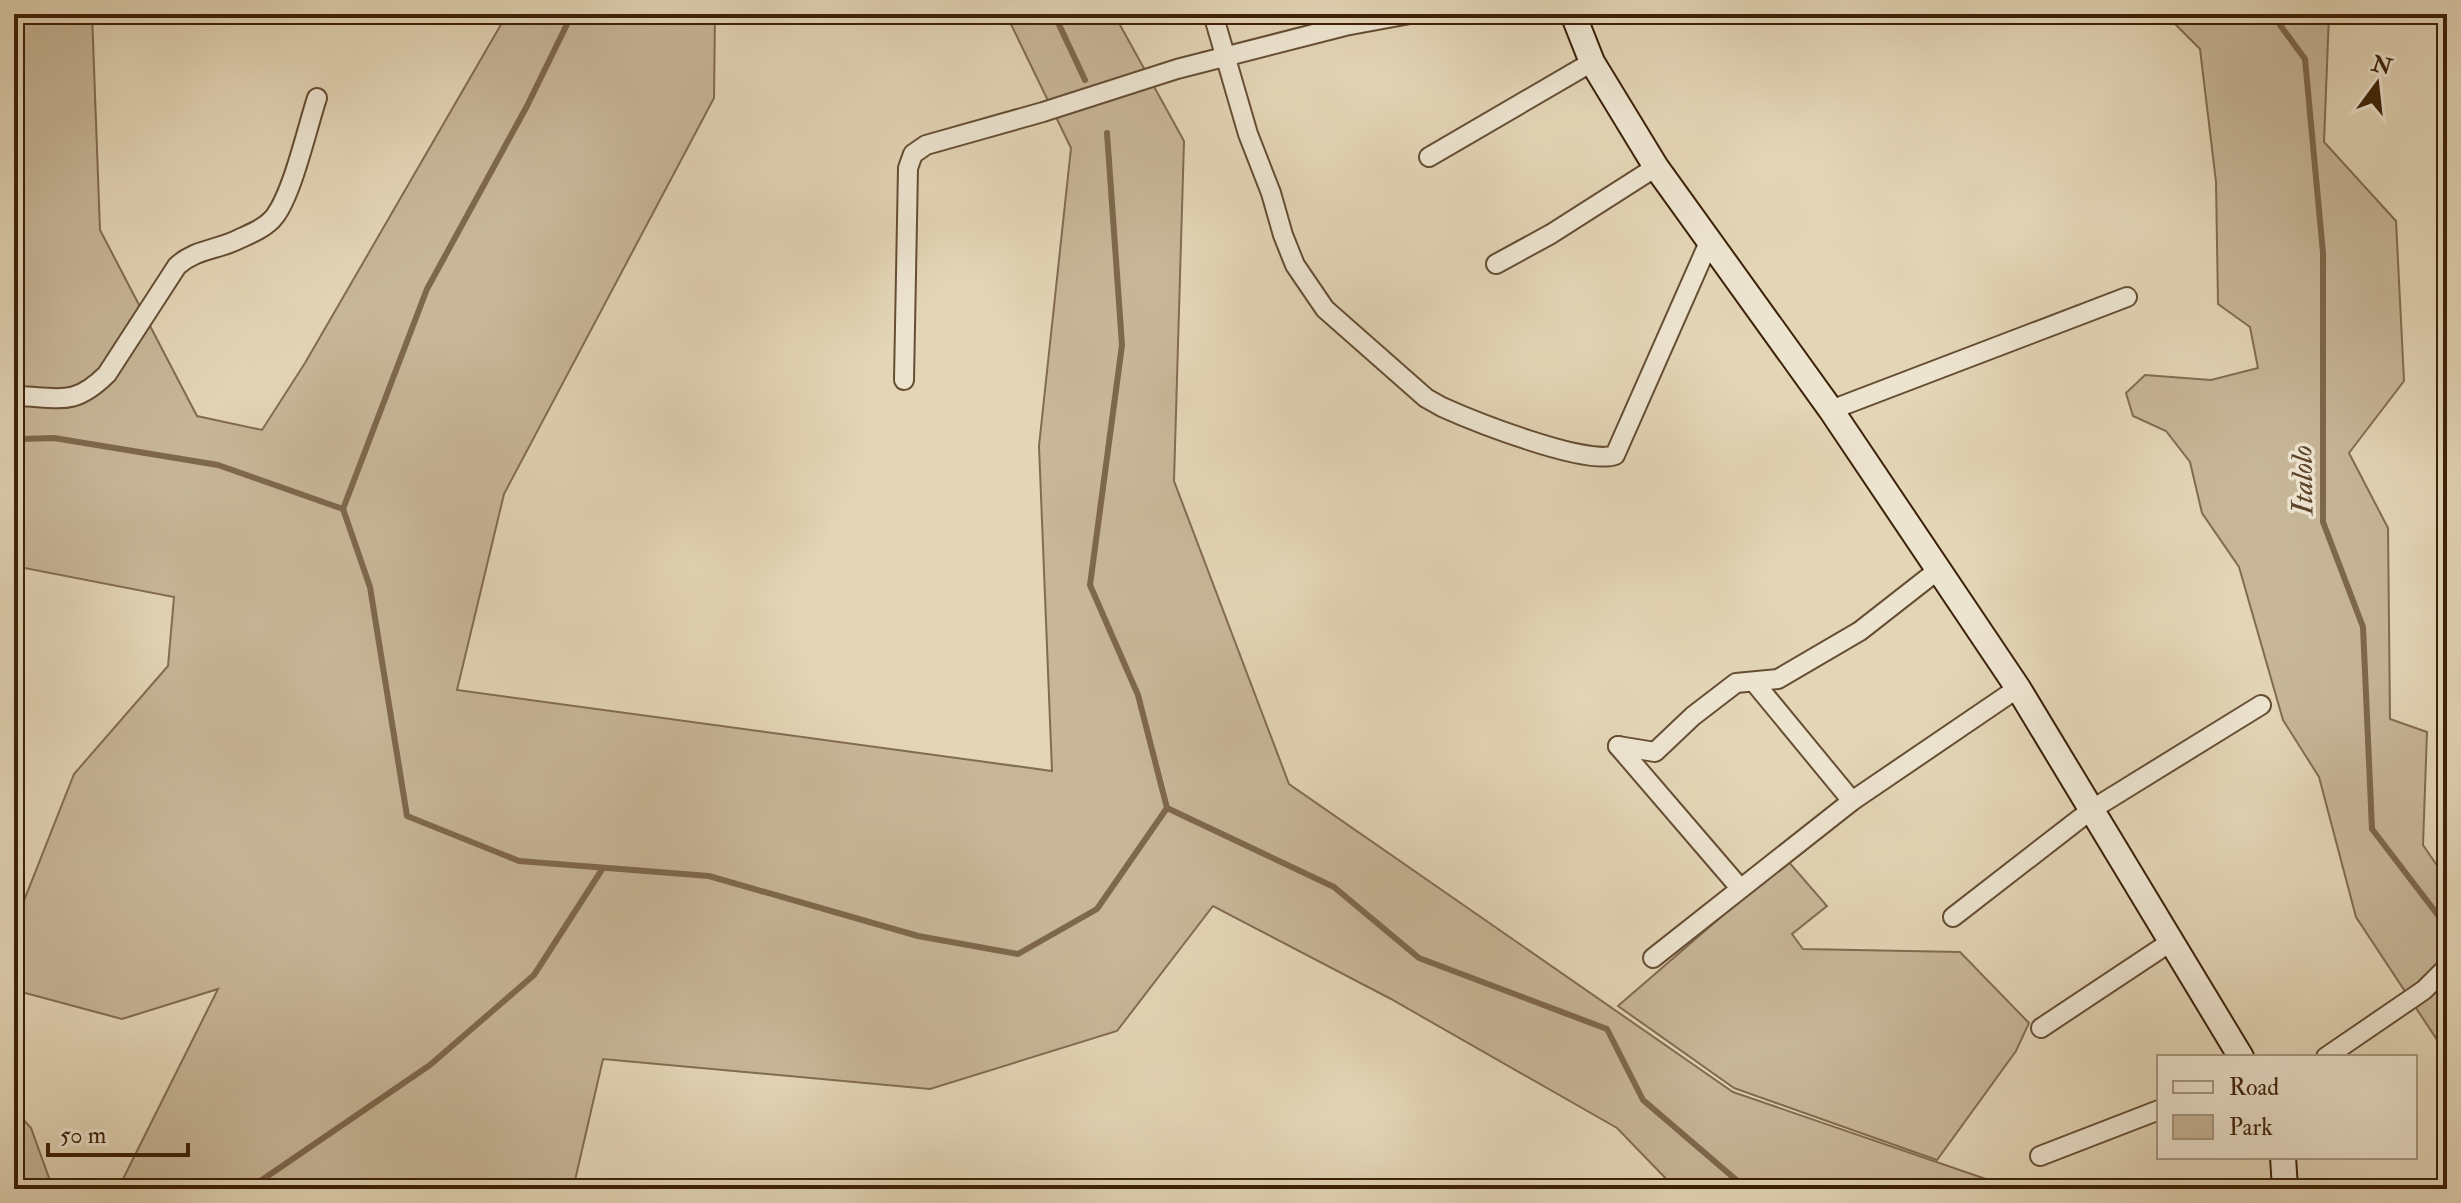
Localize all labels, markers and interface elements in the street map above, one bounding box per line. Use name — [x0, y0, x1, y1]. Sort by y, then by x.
north arrow — [2337, 44, 2417, 124]
text: N — [2368, 49, 2395, 82]
water label: Italolo — [2283, 445, 2322, 517]
legend — [2157, 1055, 2417, 1159]
text: Road — [2229, 1072, 2279, 1103]
scale bar — [48, 1107, 188, 1157]
text: Park — [2229, 1112, 2273, 1143]
text: 50 m — [60, 1120, 107, 1151]

